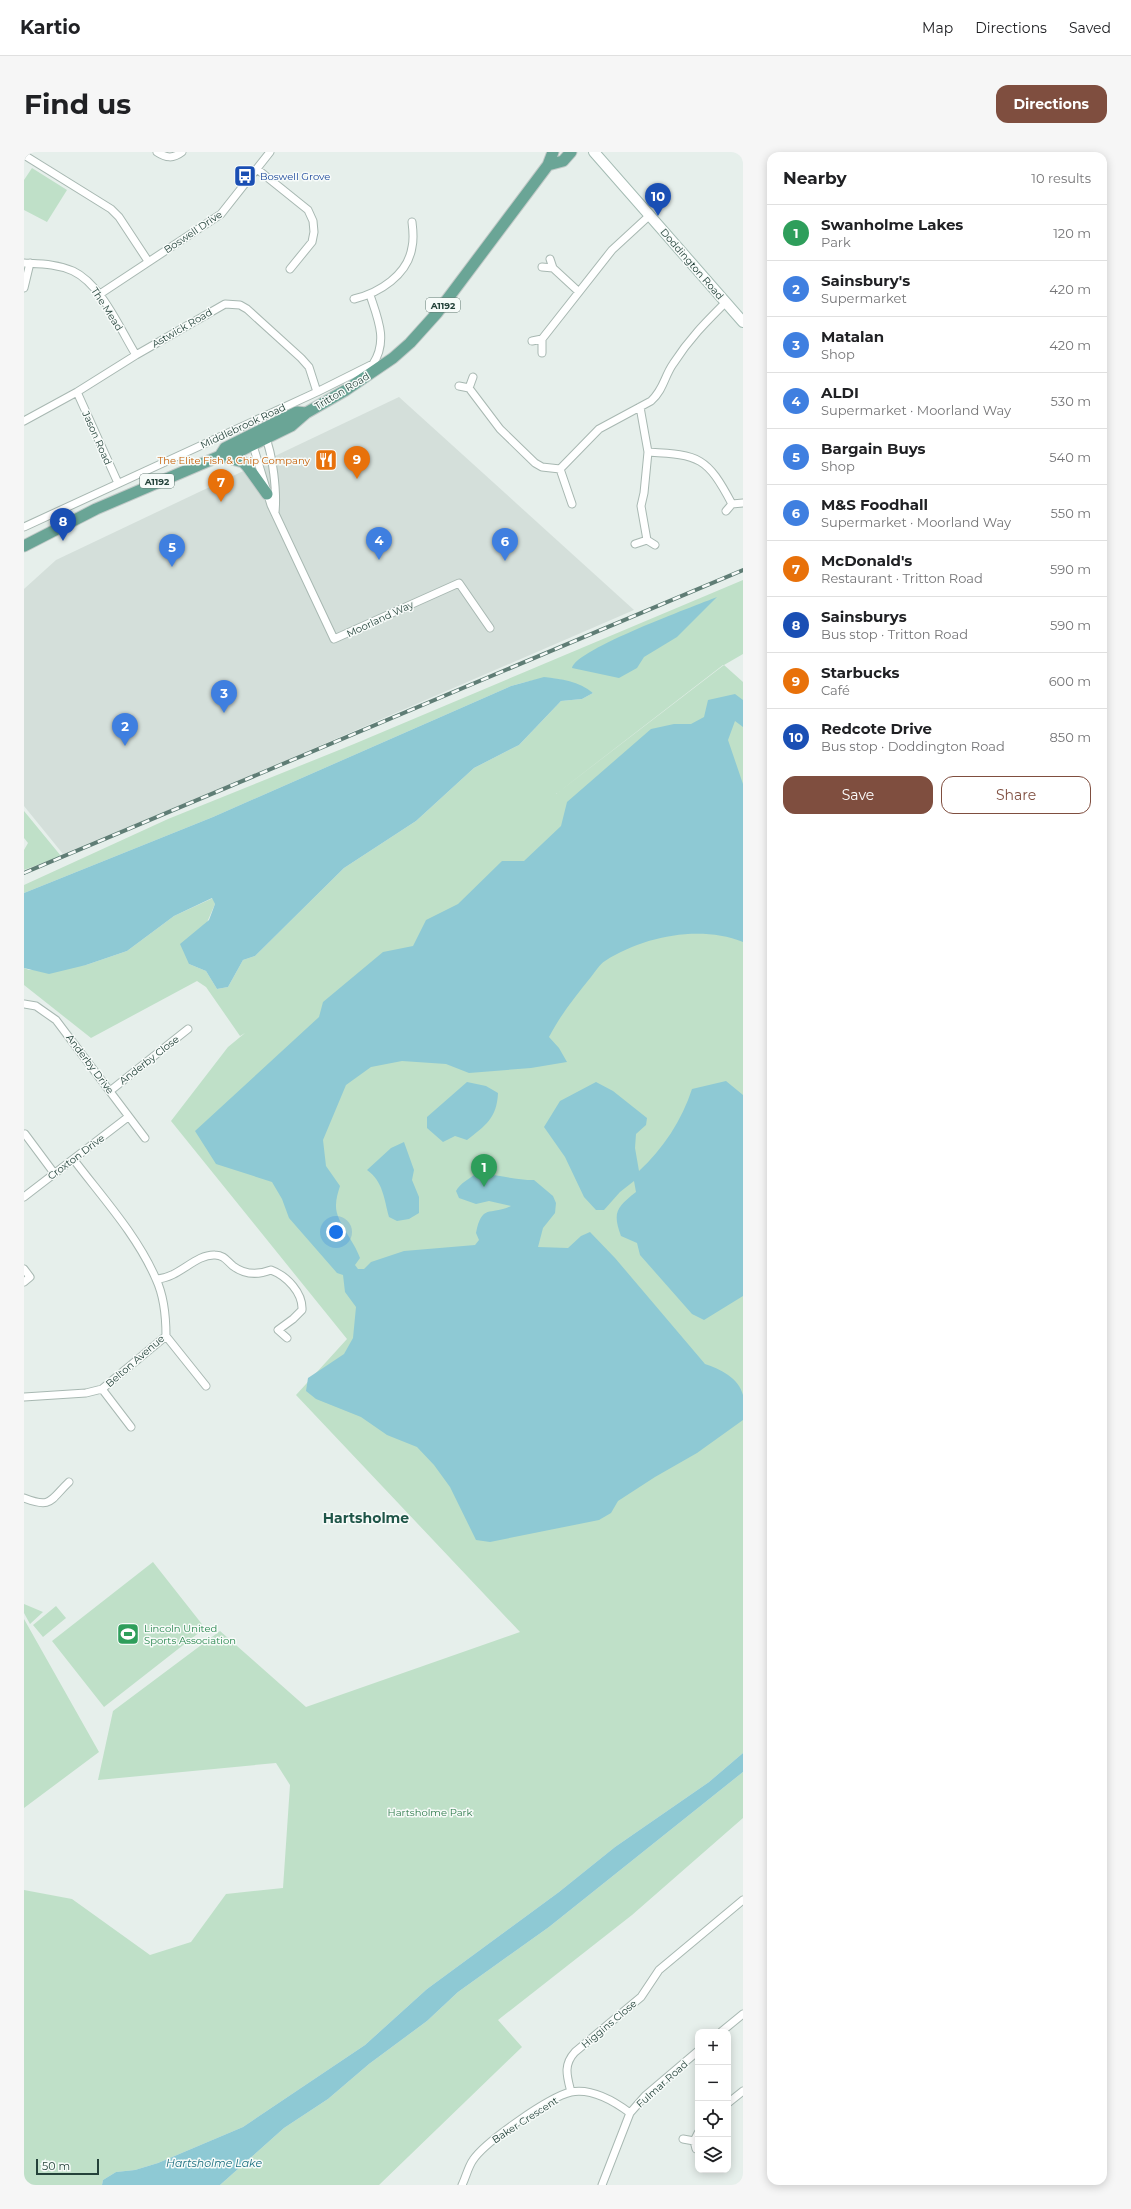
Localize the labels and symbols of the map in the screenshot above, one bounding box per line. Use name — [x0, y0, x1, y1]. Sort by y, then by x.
bus stop icon: Boswell Grove — [232, 163, 258, 189]
place label: Boswell Grove — [260, 170, 330, 183]
pin: 10 — [645, 183, 671, 216]
street label: Boswell Drive — [161, 208, 225, 256]
street label: Doddington Road — [658, 226, 726, 302]
street label: The Mead — [88, 285, 126, 333]
road number: A1192 — [426, 298, 460, 312]
street label: Astwick Road — [149, 305, 215, 351]
street label: Tritton Road — [312, 370, 372, 412]
street label: Middlebrook Road — [198, 401, 288, 451]
street label: Jason Road — [79, 408, 115, 467]
pin: 9 — [344, 446, 370, 479]
restaurant icon: The Elite Fish & Chip Company — [313, 447, 339, 473]
place label: The Elite Fish & Chip Company — [157, 454, 311, 467]
pin: 7 — [208, 469, 234, 502]
road number: A1192 — [140, 474, 174, 488]
pin: 8 — [50, 508, 76, 541]
pin: 4 — [366, 527, 392, 560]
pin: 6 — [492, 528, 518, 561]
pin: 5 — [159, 534, 185, 567]
street label: Moorland Way — [344, 598, 416, 640]
pin: 3 — [211, 680, 237, 713]
pin: 2 — [112, 713, 138, 746]
street label: Anderby Drive — [63, 1032, 117, 1096]
street label: Anderby Close — [117, 1033, 181, 1087]
street label: Croxton Drive — [45, 1131, 107, 1183]
pin: 1 — [471, 1154, 497, 1187]
your location — [326, 1222, 346, 1242]
street label: Belton Avenue — [103, 1332, 167, 1390]
district label: Hartsholme — [323, 1509, 409, 1527]
sports icon: Lincoln United Sports Association — [115, 1621, 141, 1647]
place label: Lincoln United Sports Association — [144, 1622, 236, 1647]
park label: Hartsholme Park — [388, 1806, 472, 1819]
street label: Higgins Close — [579, 1997, 639, 2051]
street label: Fulmar Road — [634, 2057, 690, 2111]
street label: Baker Crescent — [490, 2094, 560, 2146]
water label: Hartsholme Lake — [166, 2156, 262, 2170]
scale bar — [36, 2157, 99, 2176]

